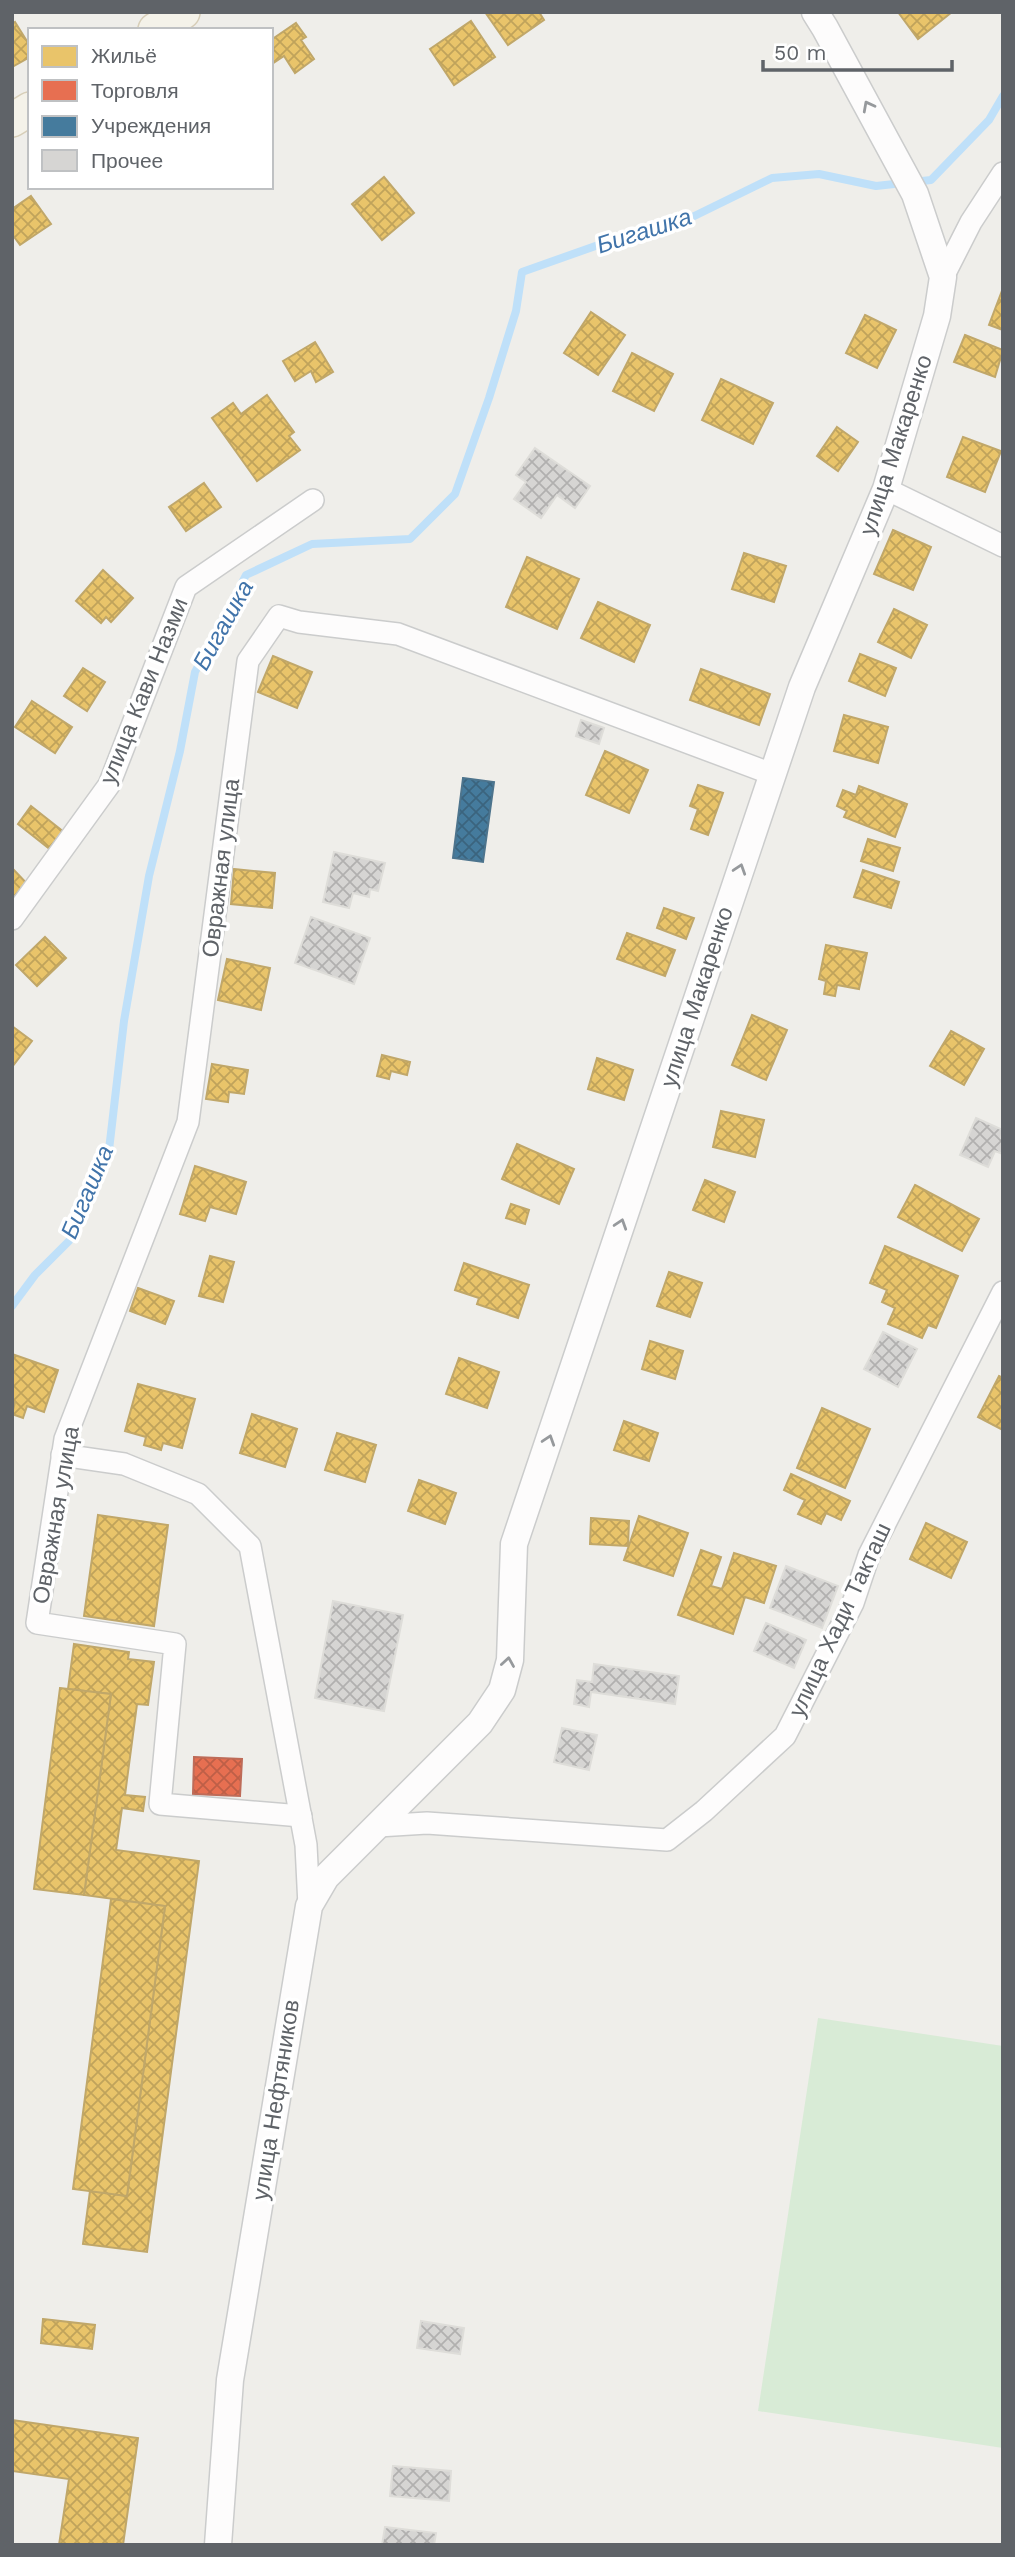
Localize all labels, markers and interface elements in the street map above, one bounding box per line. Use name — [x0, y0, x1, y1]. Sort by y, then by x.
legend — [28, 28, 273, 189]
scale bar — [763, 28, 952, 72]
text: 50 m — [774, 40, 826, 65]
text: Жильё — [91, 43, 157, 68]
text: Торговля — [91, 78, 179, 103]
one-way arrow — [863, 101, 876, 114]
text: Учреждения — [91, 113, 211, 138]
text: Прочее — [91, 148, 163, 173]
water label: Бигашка — [593, 202, 695, 260]
street label: улица Макаренко — [854, 351, 938, 539]
water label: Бигашка — [187, 575, 259, 675]
street label: улица Кави Назми — [94, 594, 194, 788]
street label: Овражная улица — [197, 777, 245, 959]
one-way arrow — [732, 864, 746, 876]
street label: улица Макаренко — [655, 903, 739, 1091]
water label: Бигашка — [55, 1141, 119, 1243]
one-way arrow — [613, 1219, 627, 1231]
street label: Овражная улица — [27, 1424, 85, 1606]
one-way arrow — [541, 1435, 555, 1447]
street label: улица Хади Такташ — [783, 1519, 897, 1721]
one-way arrow — [500, 1656, 515, 1668]
street label: улица Нефтяников — [247, 1998, 305, 2202]

